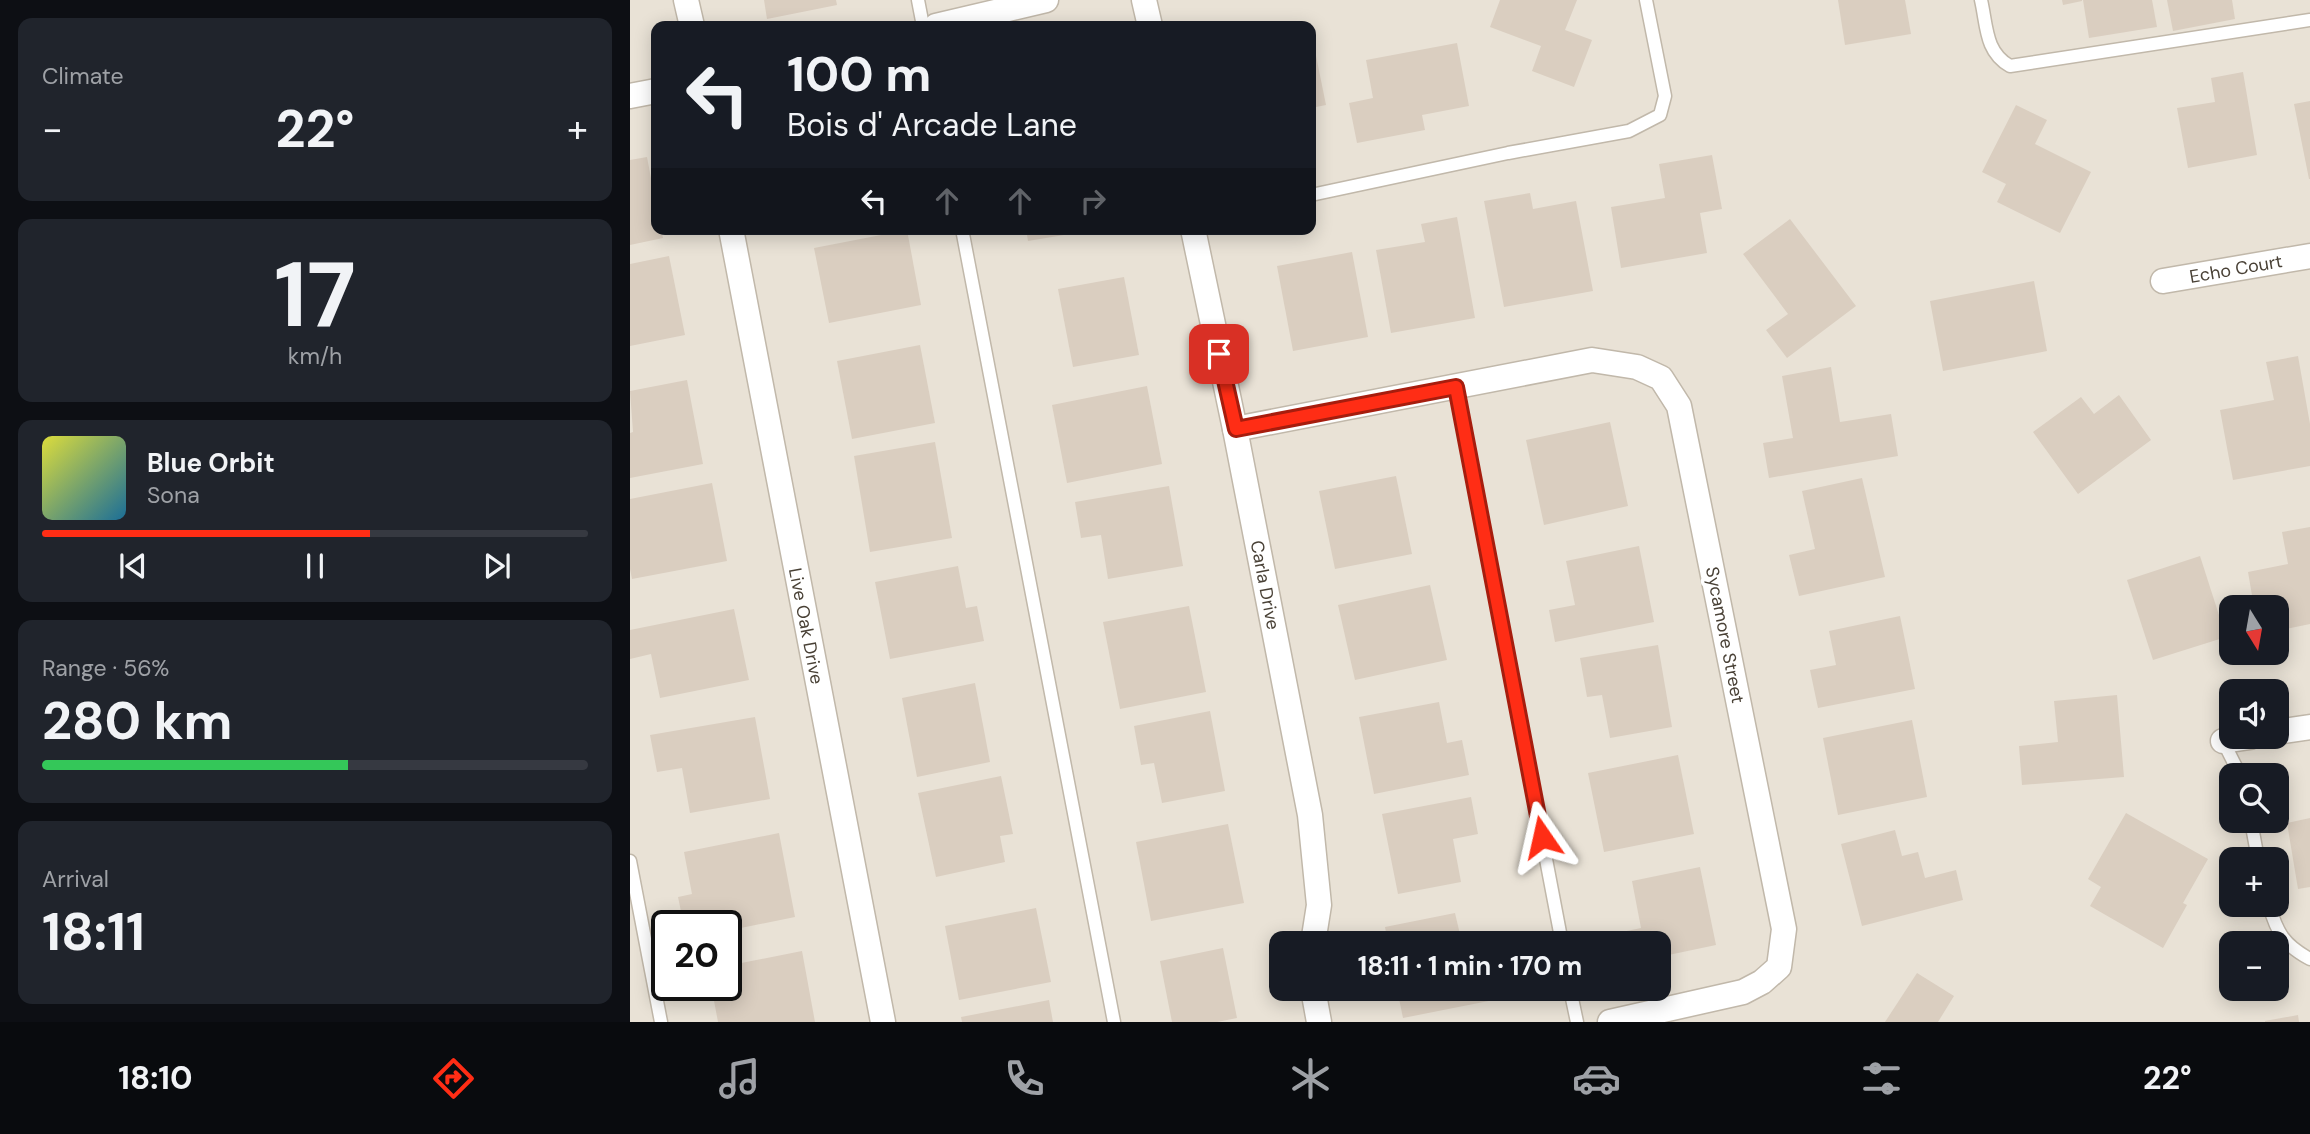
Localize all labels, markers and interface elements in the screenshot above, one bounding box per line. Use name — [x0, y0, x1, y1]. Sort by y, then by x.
text: 100 m — [787, 42, 931, 106]
icon: left — [672, 49, 763, 140]
text: Climate — [42, 61, 124, 91]
text: 22° — [276, 95, 354, 163]
text: − — [42, 104, 63, 154]
text: + — [567, 104, 588, 154]
text: Bois d' Arcade Lane — [787, 104, 1077, 146]
icon: left — [855, 182, 893, 220]
icon: ahead — [928, 182, 966, 220]
icon: ahead — [1001, 182, 1039, 220]
icon: right — [1074, 182, 1112, 220]
text: 17 — [274, 236, 356, 354]
street label: Echo Court — [2188, 249, 2284, 289]
pin — [1189, 324, 1249, 384]
icon: arrive — [1200, 335, 1238, 373]
text: km/h — [288, 341, 342, 371]
text: Blue Orbit — [147, 446, 275, 480]
text: Sona — [147, 480, 200, 510]
street label: Carla Drive — [1245, 538, 1285, 632]
icon: previous — [114, 547, 152, 585]
icon: pause — [296, 547, 334, 585]
icon: next — [478, 547, 516, 585]
street label: Sycamore Street — [1700, 565, 1750, 705]
street label: Live Oak Drive — [783, 566, 829, 686]
north arrow — [2219, 595, 2289, 665]
map controls — [2219, 595, 2289, 1001]
text: Range · 56% — [42, 653, 169, 683]
button: sound — [2219, 679, 2289, 749]
text: 280 km — [42, 687, 232, 755]
button: search — [2219, 763, 2289, 833]
position arrow — [1505, 800, 1579, 874]
button: + — [2219, 847, 2289, 917]
text: Arrival — [42, 864, 109, 894]
text: 18:11 — [42, 898, 145, 966]
speed limit sign: 20 — [651, 910, 742, 1001]
button: − — [2219, 931, 2289, 1001]
text: 18:11 · 1 min · 170 m — [1358, 949, 1582, 983]
icon: directions — [429, 1054, 478, 1103]
icon: music — [715, 1054, 764, 1103]
icon: phone — [1000, 1054, 1049, 1103]
icon: climate — [1286, 1054, 1335, 1103]
icon: car — [1572, 1054, 1621, 1103]
icon: filters — [1857, 1054, 1906, 1103]
text: 18:10 — [118, 1057, 193, 1099]
text: 22° — [2143, 1057, 2192, 1099]

